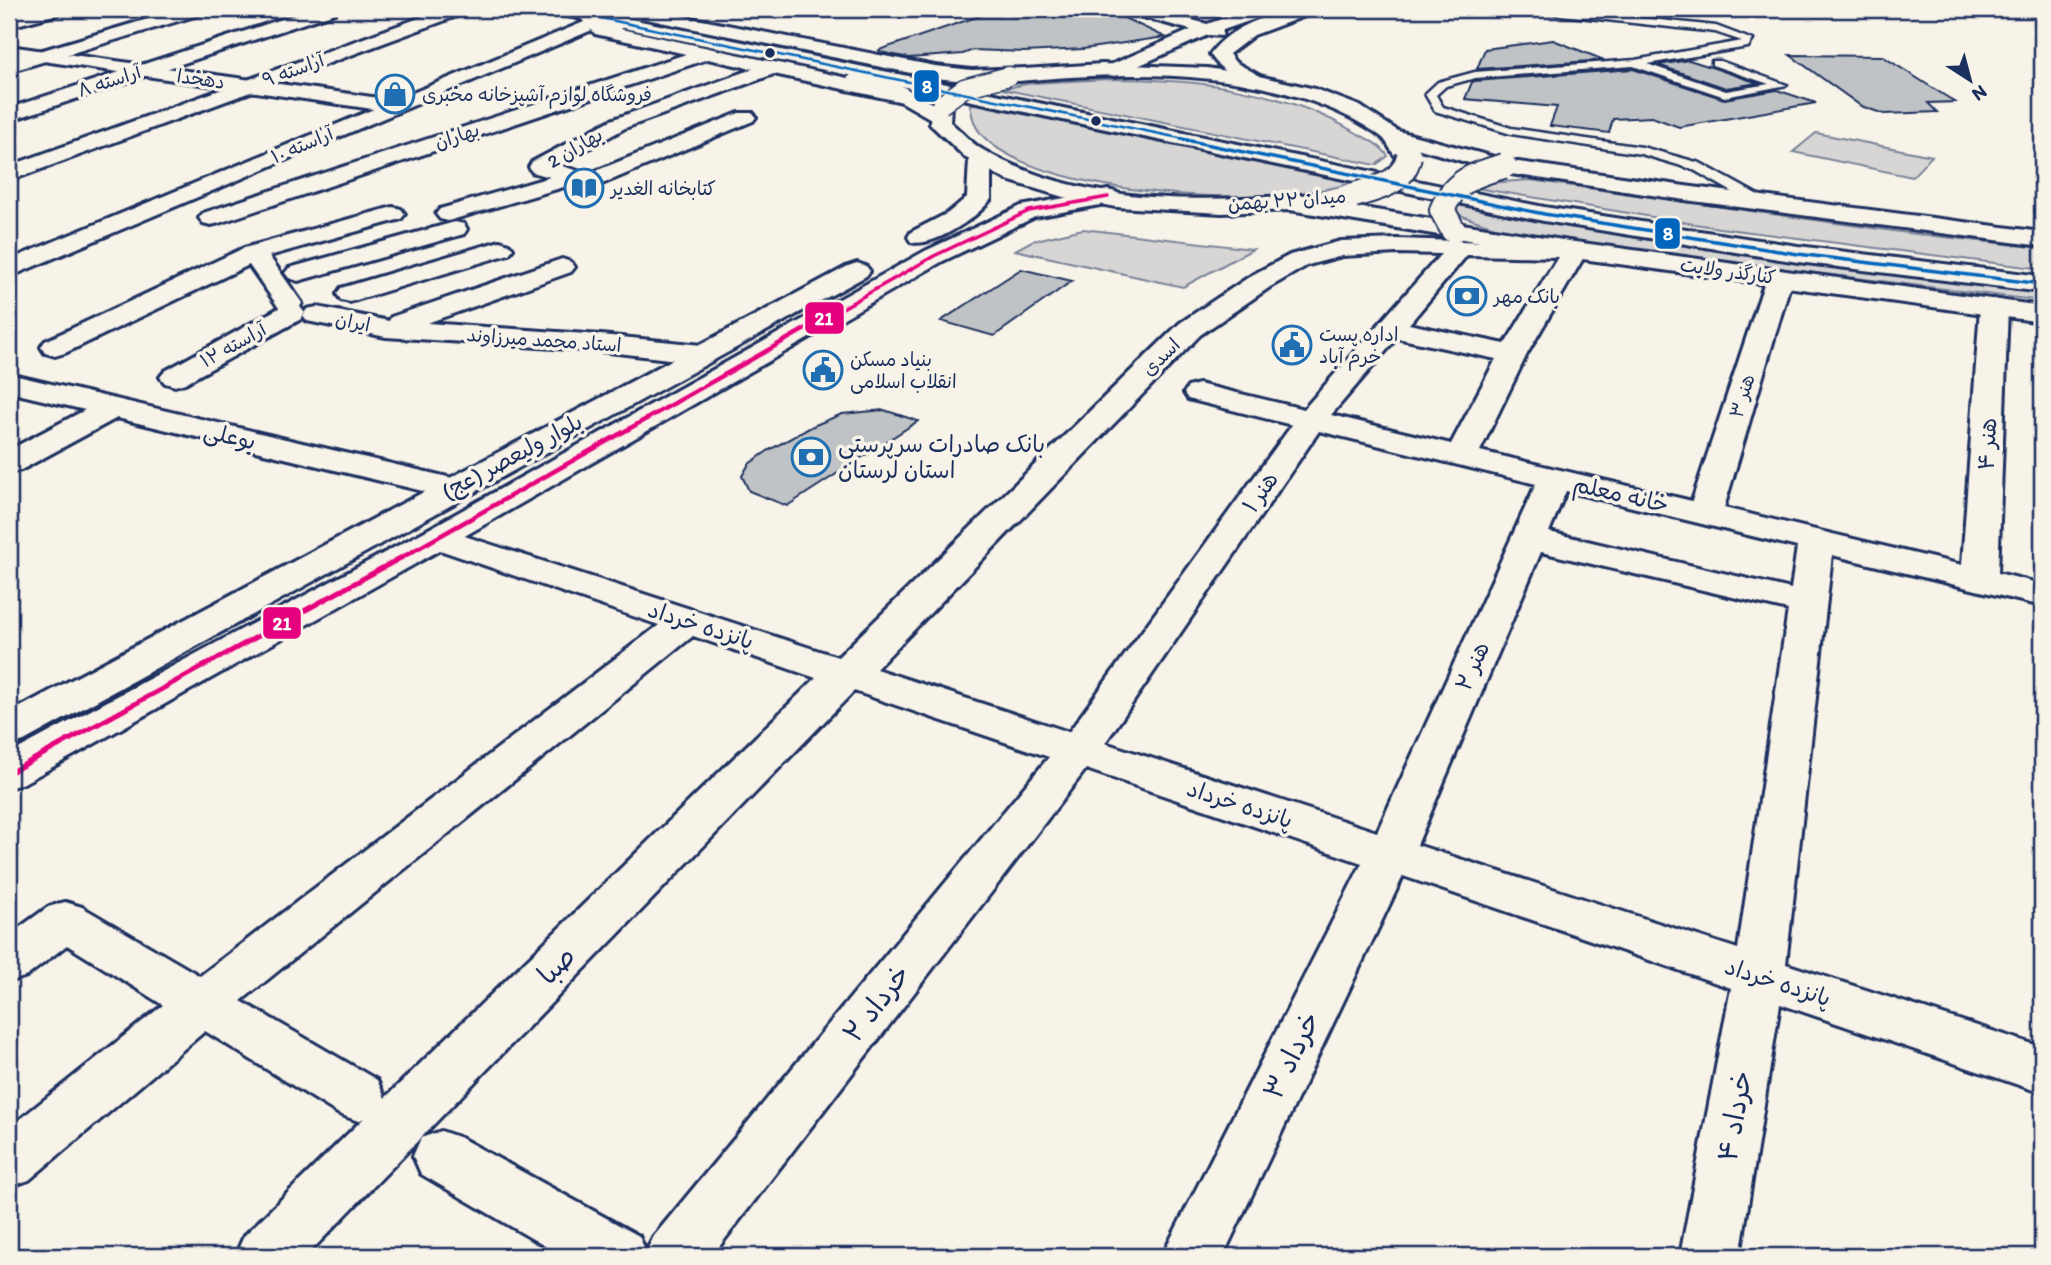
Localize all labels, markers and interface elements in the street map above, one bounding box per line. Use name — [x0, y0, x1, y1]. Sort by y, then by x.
unlabelled marker — [763, 46, 777, 60]
north arrow — [1936, 46, 2006, 116]
street label: آراسته ۹ — [259, 48, 328, 92]
street label: آراسته ۸ — [74, 60, 145, 102]
street label: دهخدا — [176, 64, 226, 94]
line badge: 8 — [913, 69, 940, 103]
shop icon: فروشگاه لوازم آشپزخانه مخبری — [374, 73, 416, 115]
text: 8 — [922, 75, 933, 98]
text: N — [1968, 80, 1992, 106]
place label: فروشگاه لوازم آشپزخانه مخبری — [422, 83, 652, 109]
unlabelled marker — [1089, 114, 1103, 128]
street label: بهاران — [432, 118, 482, 154]
street label: آراسته ۱۰ — [268, 121, 338, 168]
street label: بهاران 2 — [543, 123, 607, 173]
library icon: کتابخانه الغدیر — [563, 167, 605, 209]
place label: کتابخانه الغدیر — [609, 177, 716, 200]
street label: میدان ۲۲ بهمن — [1227, 184, 1347, 216]
line badge: 8 — [1654, 217, 1681, 250]
text: 8 — [1663, 222, 1674, 245]
street label: کنارگذر ولایت — [1679, 253, 1777, 289]
bank icon: بانک مهر — [1446, 275, 1488, 317]
place label: بانک مهر — [1492, 285, 1560, 308]
line badge: 21 — [804, 301, 845, 335]
street label: ایران — [334, 307, 372, 337]
text: 21 — [815, 307, 834, 330]
street label: ۱۲ آراسته — [196, 317, 271, 372]
street label: استاد محمد میرزاوند — [466, 323, 622, 357]
place label: اداره پست خرم آباد — [1319, 323, 1399, 371]
public building icon: اداره پست خرم آباد — [1271, 324, 1313, 366]
street label: اسدی — [1137, 333, 1185, 381]
place label: بنیاد مسکن انقلاب اسلامی — [850, 348, 957, 394]
public building icon: بنیاد مسکن انقلاب اسلامی — [802, 349, 844, 391]
street label: هنر ۳ — [1724, 371, 1760, 421]
street label: بلوار ولیعصر (عج) — [437, 407, 588, 507]
street label: بوعلی — [201, 416, 259, 457]
street label: هنر ۴ — [1972, 417, 2002, 471]
place label: بانک صادرات سرپرستی استان لرستان — [838, 430, 1045, 484]
bank icon: بانک صادرات سرپرستی استان لرستان — [790, 436, 832, 478]
street label: هنر ۱ — [1236, 466, 1284, 518]
street label: خانه معلم — [1570, 469, 1671, 522]
street label: پانزده خرداد — [644, 595, 758, 656]
line badge: 21 — [262, 606, 302, 640]
text: 21 — [273, 612, 292, 635]
street label: هنر ۲ — [1449, 637, 1495, 695]
street label: پانزده خرداد — [1183, 774, 1297, 835]
street label: صبا — [530, 939, 583, 992]
street label: پانزده خرداد — [1721, 952, 1835, 1013]
street label: خرداد ۲ — [835, 957, 917, 1049]
street label: خرداد ۳ — [1255, 1006, 1327, 1104]
street label: خرداد ۴ — [1709, 1068, 1759, 1164]

